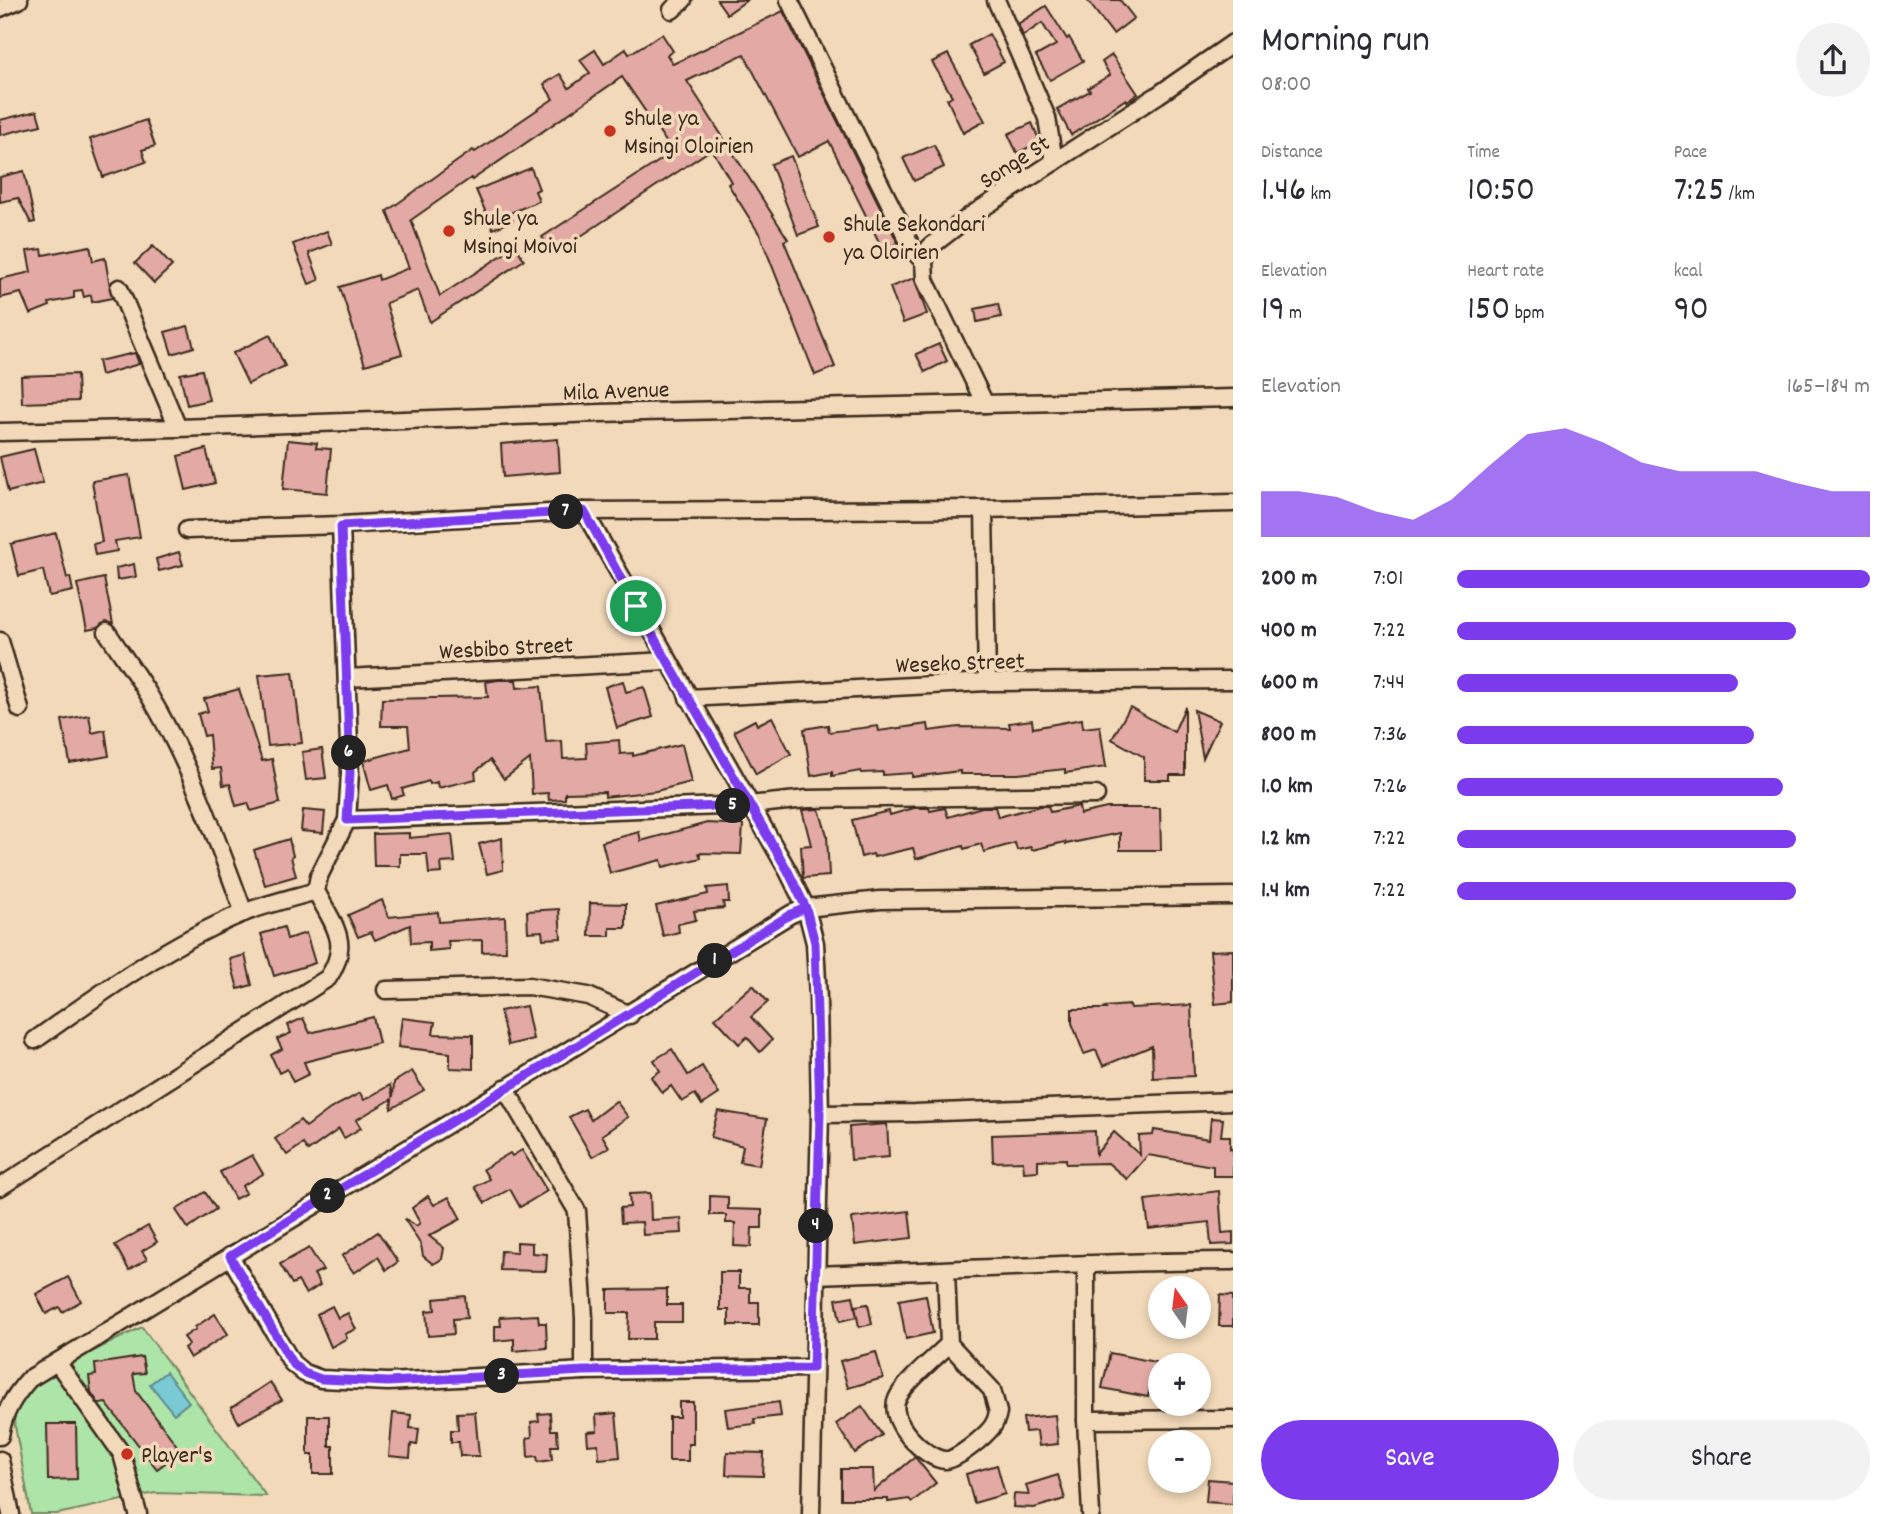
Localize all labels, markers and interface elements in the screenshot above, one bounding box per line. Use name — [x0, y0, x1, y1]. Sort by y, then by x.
text: Morning run — [1261, 15, 1430, 70]
button: share — [1796, 23, 1870, 97]
text: 08:00 — [1261, 69, 1312, 102]
place label: Shule ya Msingi Oloirien — [624, 103, 754, 165]
marker: Shule ya Msingi Oloirien — [602, 123, 618, 139]
street label: Songe St — [974, 128, 1058, 199]
text: Distance — [1261, 140, 1323, 167]
text: Time — [1467, 140, 1500, 167]
text: Pace — [1674, 140, 1707, 167]
text: 1.46 — [1261, 167, 1306, 217]
text: 10:50 — [1467, 167, 1535, 217]
text: 7:25 — [1674, 167, 1724, 217]
text: km — [1306, 182, 1331, 209]
text: /km — [1724, 182, 1755, 209]
place label: Shule ya Msingi Moivoi — [463, 203, 577, 265]
place label: Shule Sekondari ya Oloirien — [843, 209, 985, 271]
marker: Shule ya Msingi Moivoi — [441, 223, 457, 239]
marker: Shule Sekondari ya Oloirien — [821, 229, 837, 245]
text: Elevation — [1261, 259, 1327, 286]
text: Heart rate — [1467, 259, 1544, 286]
text: kcal — [1674, 259, 1703, 286]
text: 19 — [1261, 286, 1285, 336]
text: 150 — [1467, 286, 1510, 336]
text: 90 — [1674, 286, 1709, 336]
text: m — [1285, 301, 1302, 328]
text: bpm — [1510, 301, 1545, 328]
text: Elevation — [1261, 371, 1341, 404]
text: 165–184 m — [1787, 371, 1870, 404]
street label: Mila Avenue — [562, 374, 670, 412]
pin: 7 — [548, 494, 584, 530]
text: 7 — [562, 498, 569, 525]
text: 200 m — [1261, 563, 1317, 596]
text: 7:01 — [1373, 563, 1403, 596]
pin — [606, 576, 666, 636]
icon: arrive — [617, 587, 655, 625]
text: 400 m — [1261, 615, 1317, 648]
text: 7:22 — [1373, 615, 1406, 648]
street label: Wesbibo Street — [438, 630, 574, 670]
street label: Weseko Street — [895, 646, 1025, 684]
text: 600 m — [1261, 667, 1318, 700]
text: 7:44 — [1373, 667, 1405, 700]
text: 800 m — [1261, 719, 1316, 752]
text: 7:36 — [1373, 719, 1407, 752]
pin: 6 — [332, 736, 366, 770]
text: 6 — [344, 739, 353, 766]
text: 1.0 km — [1261, 771, 1313, 804]
text: 7:26 — [1373, 771, 1407, 804]
pin: 5 — [716, 788, 750, 824]
text: 5 — [728, 792, 737, 819]
text: 1.2 km — [1261, 823, 1310, 856]
text: 7:22 — [1373, 823, 1406, 856]
text: 1.4 km — [1261, 875, 1310, 908]
text: 7:22 — [1373, 875, 1406, 908]
pin: 1 — [698, 944, 732, 978]
text: 1 — [712, 947, 717, 974]
pin: 2 — [310, 1178, 346, 1214]
text: 2 — [323, 1182, 332, 1209]
pin: 4 — [798, 1208, 834, 1244]
text: 4 — [812, 1212, 819, 1239]
north arrow — [1148, 1276, 1211, 1339]
map controls — [1148, 1276, 1211, 1493]
button: + — [1148, 1353, 1211, 1416]
pin: 3 — [484, 1358, 520, 1394]
text: 3 — [497, 1362, 506, 1389]
button: Save — [1261, 1420, 1559, 1500]
button: Share — [1573, 1420, 1870, 1500]
button: − — [1148, 1430, 1211, 1493]
place label: Player's — [141, 1440, 213, 1474]
marker: Player's — [119, 1446, 135, 1462]

